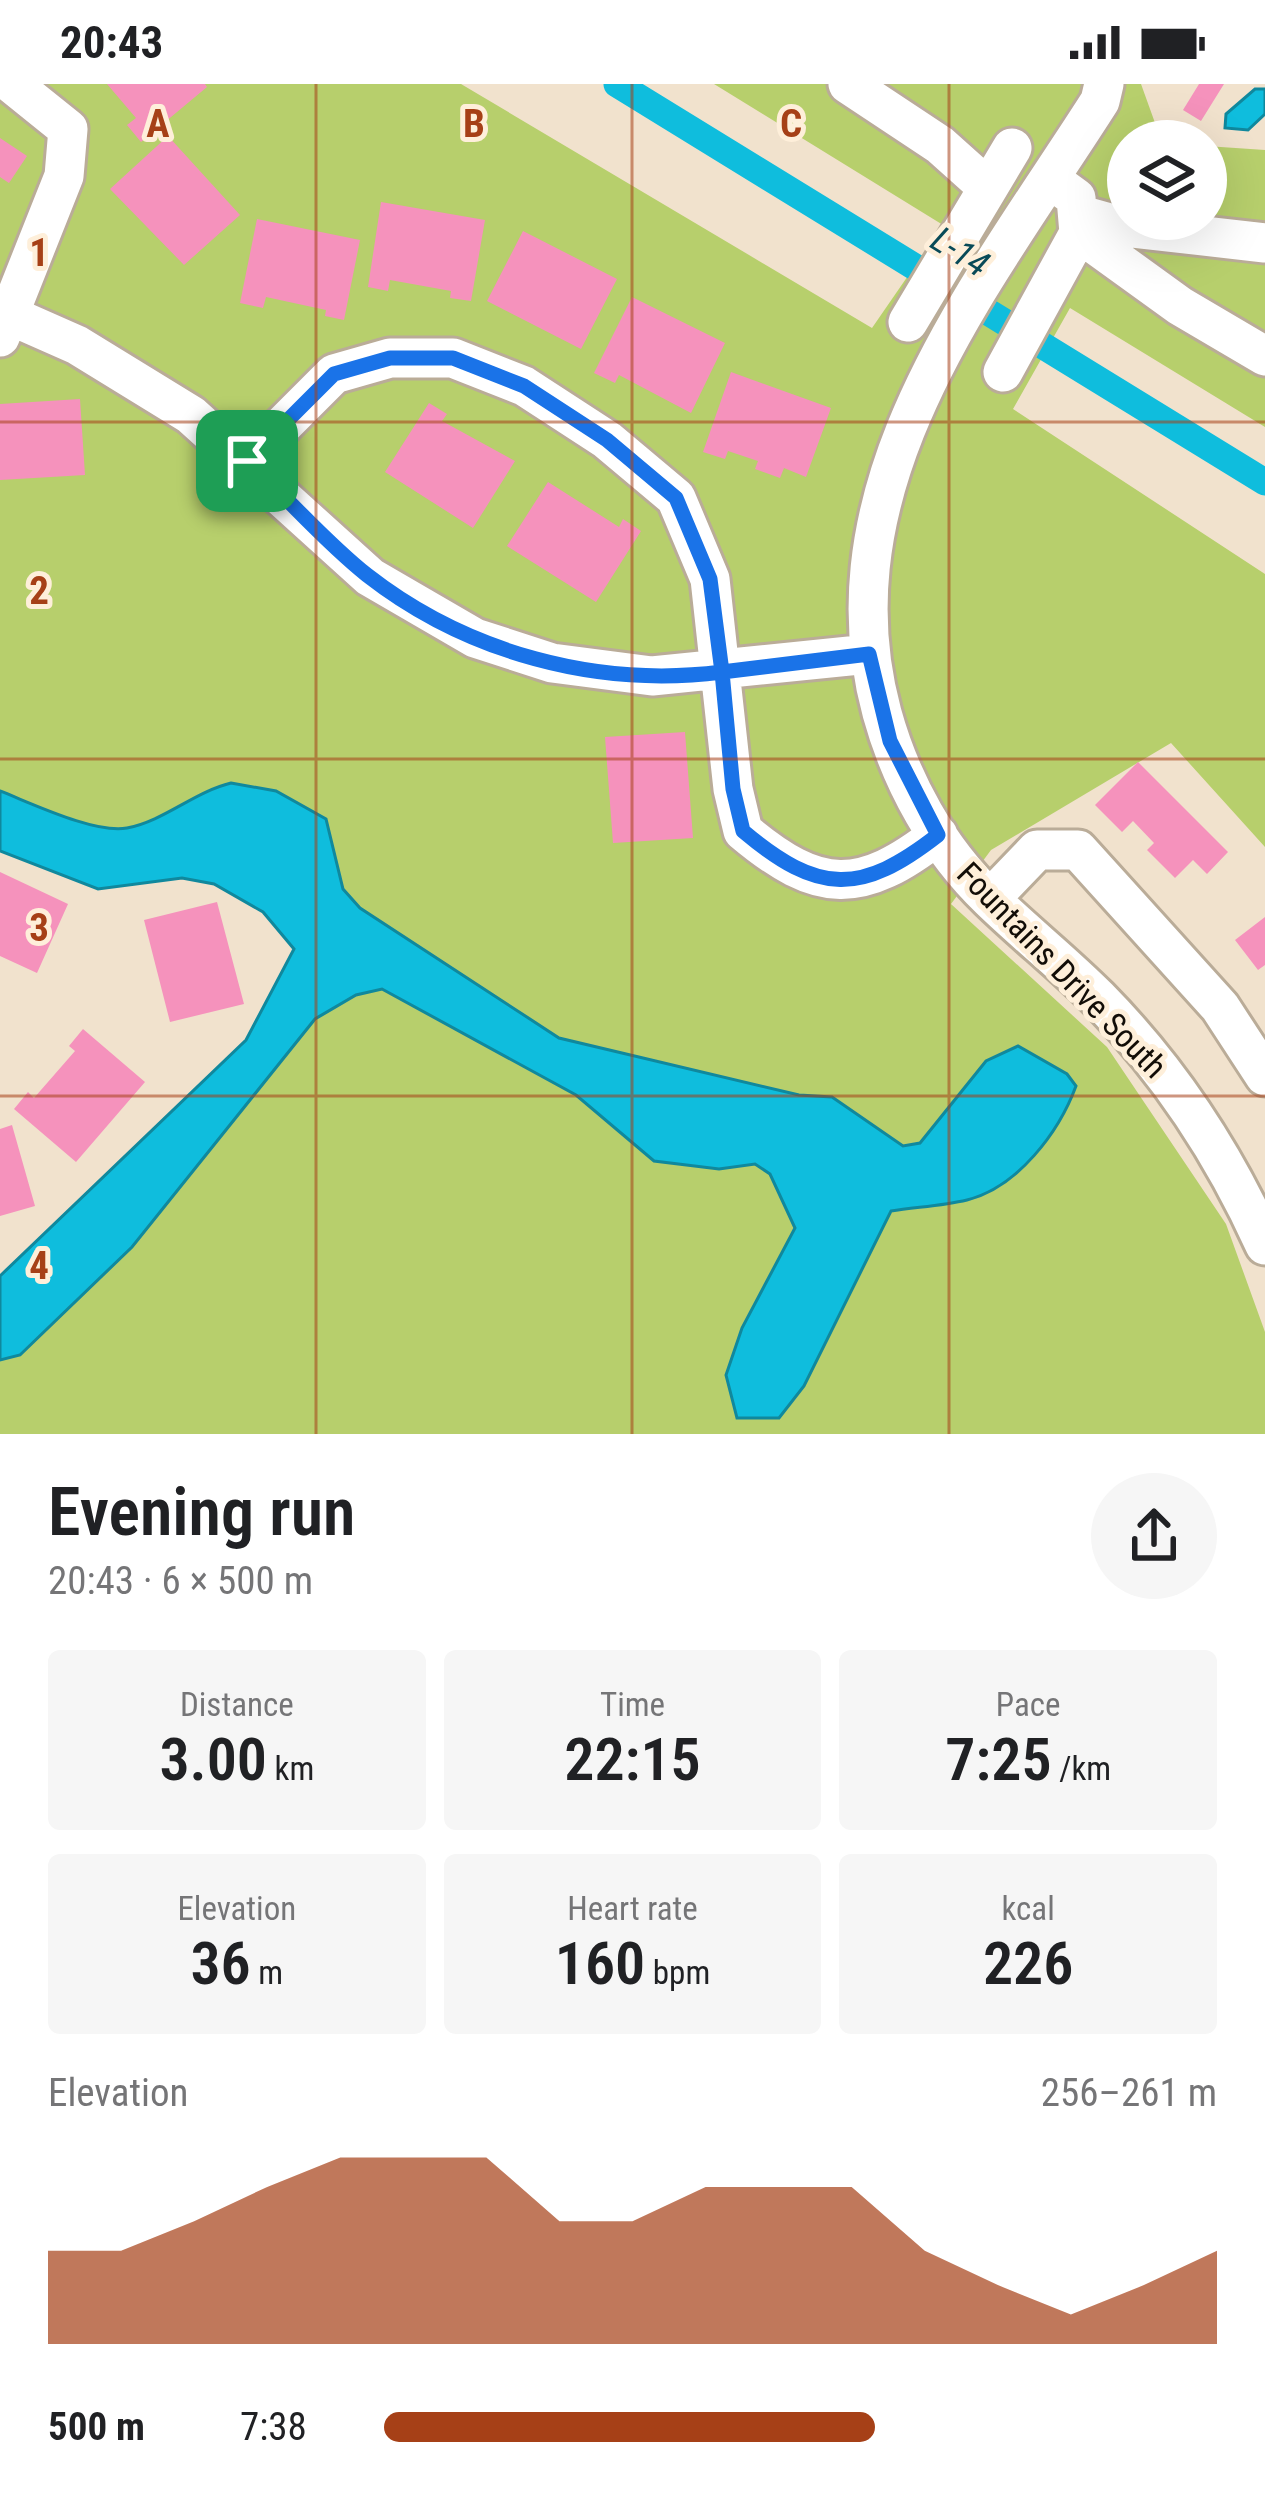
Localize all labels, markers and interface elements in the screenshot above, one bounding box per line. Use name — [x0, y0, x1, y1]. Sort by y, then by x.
text: 20:43 — [60, 16, 163, 69]
text: A — [146, 101, 170, 147]
text: B — [463, 101, 485, 147]
text: C — [780, 101, 802, 147]
map controls — [1107, 120, 1227, 240]
button: layers — [1107, 120, 1227, 240]
water label: L-14 — [924, 218, 996, 286]
text: 1 — [29, 230, 49, 276]
pin — [196, 410, 298, 512]
icon: arrive — [214, 428, 280, 494]
text: 2 — [29, 568, 49, 614]
street label: Fountains Drive South — [949, 854, 1175, 1086]
text: 3 — [29, 905, 49, 951]
text: 4 — [29, 1243, 49, 1289]
button: share — [1091, 1473, 1217, 1599]
text: Evening run — [48, 1474, 355, 1551]
text: 20:43 · 6 × 500 m — [48, 1558, 313, 1604]
text: Distance — [180, 1685, 294, 1724]
text: Time — [600, 1685, 665, 1724]
text: Pace — [996, 1685, 1060, 1724]
text: 3.00 — [159, 1724, 267, 1795]
text: 22:15 — [564, 1724, 701, 1795]
text: 7:25 — [945, 1724, 1052, 1795]
text: km — [267, 1749, 314, 1788]
text: /km — [1052, 1749, 1111, 1788]
text: Elevation — [177, 1889, 296, 1928]
text: Heart rate — [567, 1889, 698, 1928]
text: kcal — [1002, 1889, 1055, 1928]
text: 36 — [190, 1928, 251, 1999]
text: 160 — [555, 1928, 645, 1999]
text: 226 — [983, 1928, 1073, 1999]
text: m — [251, 1953, 283, 1992]
text: bpm — [645, 1953, 710, 1992]
text: Elevation — [48, 2070, 188, 2116]
text: 256–261 m — [1041, 2070, 1217, 2116]
text: 500 m — [48, 2404, 145, 2450]
text: 7:38 — [240, 2404, 307, 2450]

